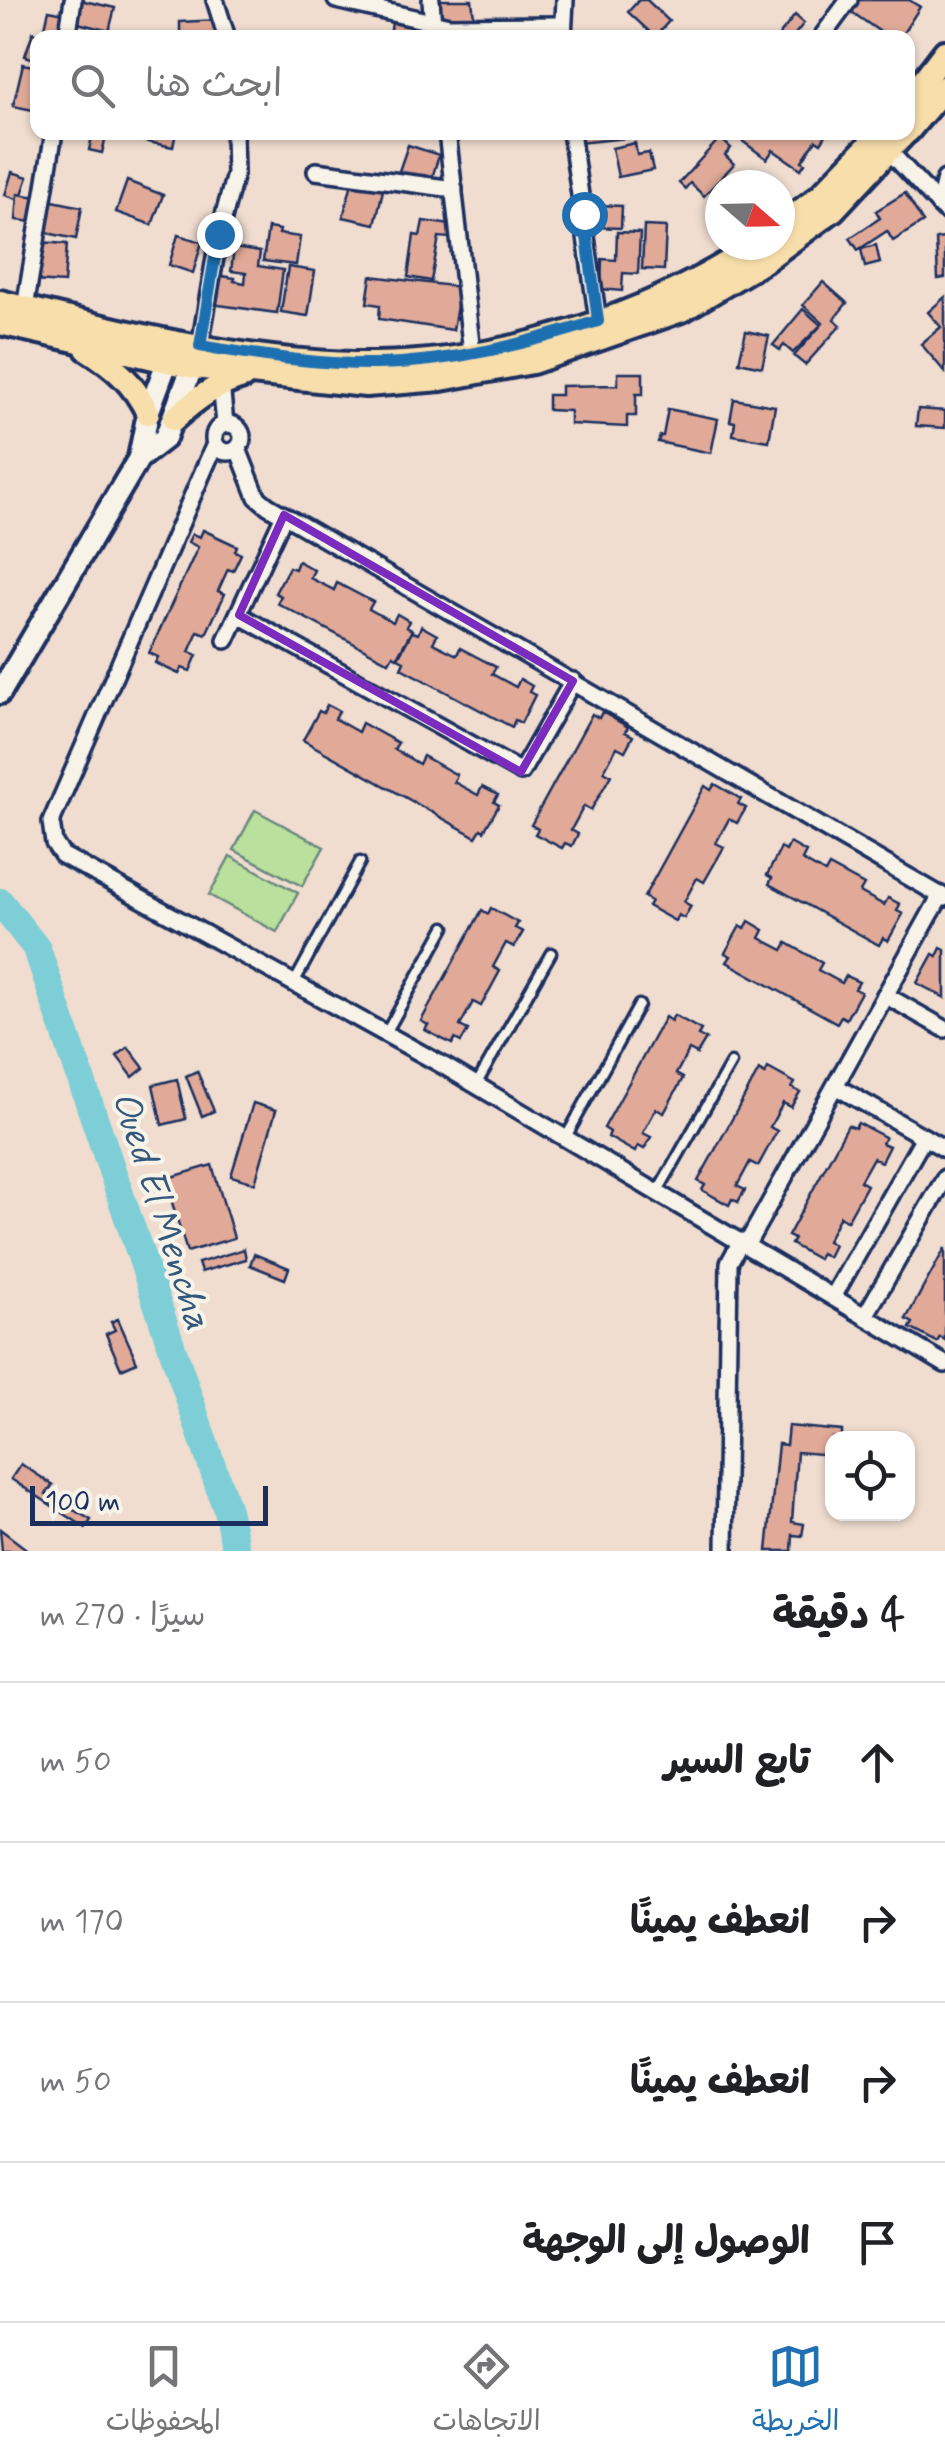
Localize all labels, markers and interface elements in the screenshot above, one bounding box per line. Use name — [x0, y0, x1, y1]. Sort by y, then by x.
search box — [30, 30, 915, 140]
icon: search — [65, 58, 120, 113]
text: ابحث هنا — [145, 61, 282, 110]
north arrow — [705, 170, 795, 260]
route start — [562, 192, 608, 238]
route end — [197, 212, 243, 258]
water label: Oued El Mencha — [99, 1085, 222, 1336]
map controls — [825, 1431, 915, 1521]
button: locate — [825, 1431, 915, 1521]
scale bar — [30, 1481, 268, 1526]
text: 100 m — [45, 1485, 120, 1522]
text: 4 دقيقة — [772, 1589, 905, 1644]
text: سيرًا · 270 m — [40, 1595, 205, 1637]
icon: ahead — [850, 1735, 905, 1790]
text: تابع السير — [664, 1738, 810, 1787]
text: 50 m — [40, 1741, 112, 1783]
icon: right — [850, 1895, 905, 1950]
text: انعطف يمينًا — [630, 1898, 810, 1947]
text: 170 m — [40, 1901, 124, 1943]
icon: right — [850, 2055, 905, 2110]
text: انعطف يمينًا — [630, 2058, 810, 2107]
text: 50 m — [40, 2061, 112, 2103]
icon: arrive — [850, 2215, 905, 2270]
text: الوصول إلى الوجهة — [522, 2218, 810, 2267]
tab: المحفوظات — [106, 2339, 221, 2445]
tab: الاتجاهات — [432, 2339, 541, 2445]
tab: الخريطة — [752, 2339, 839, 2445]

